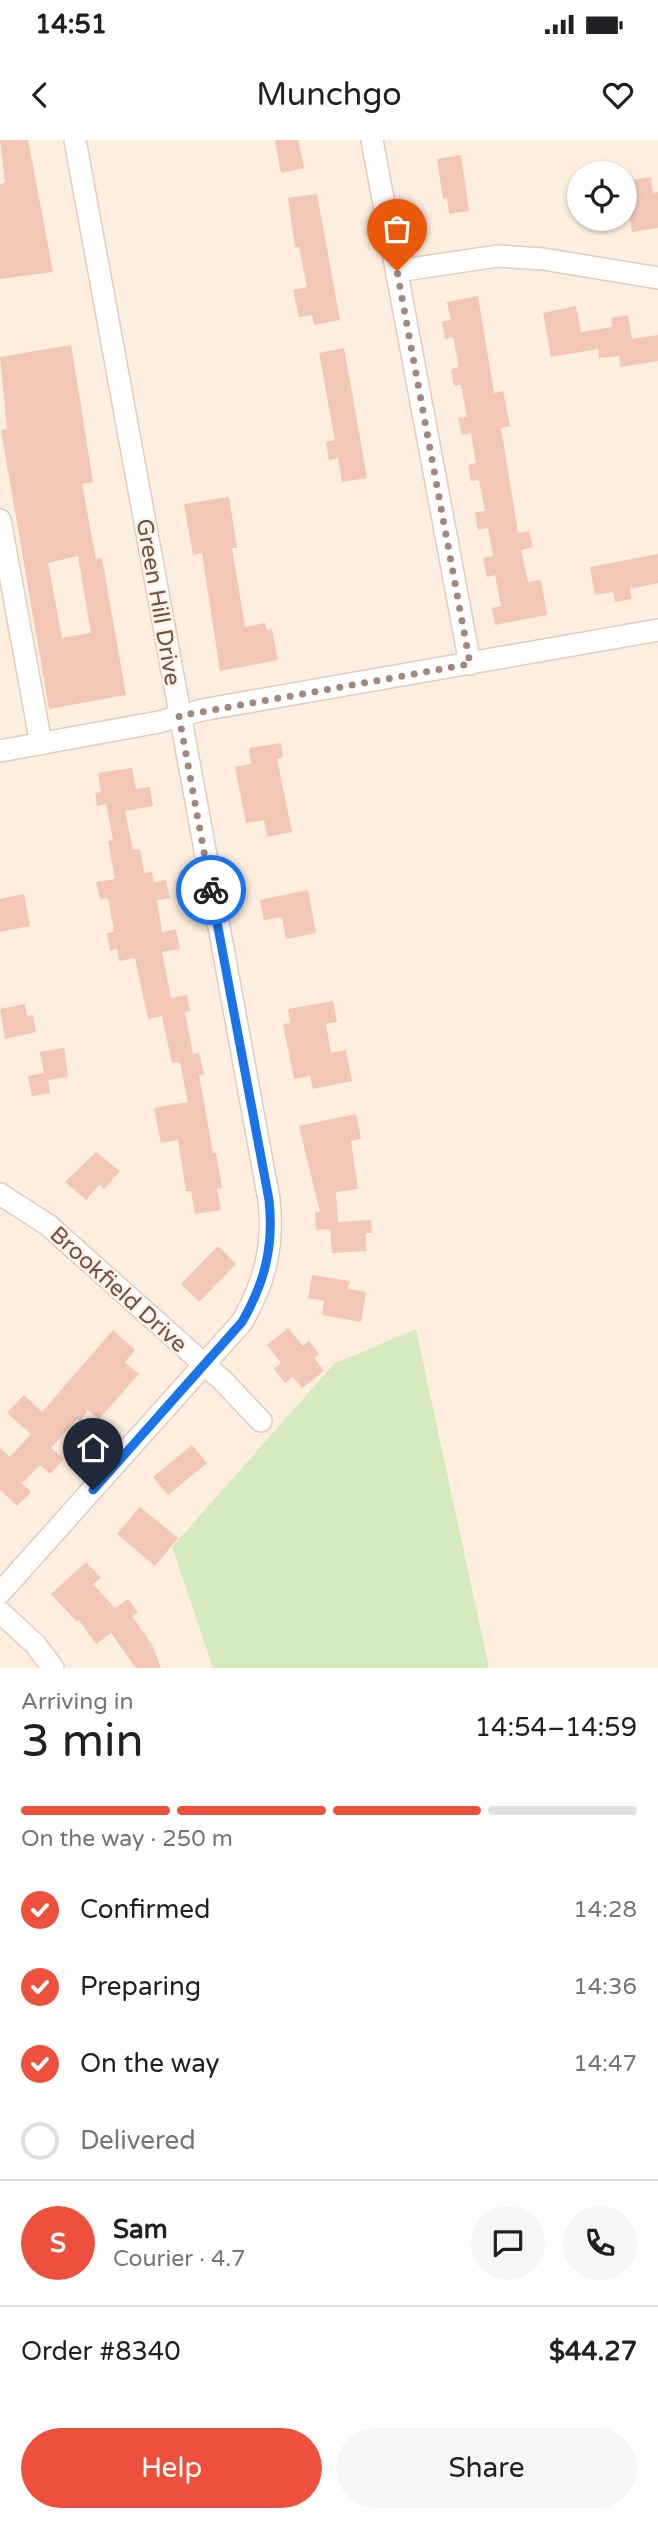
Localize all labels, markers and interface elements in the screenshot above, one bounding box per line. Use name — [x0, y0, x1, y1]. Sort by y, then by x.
text: 14:51 — [35, 9, 107, 40]
icon: back — [21, 76, 59, 114]
text: Munchgo — [256, 76, 402, 114]
icon: heart — [599, 76, 637, 114]
map controls — [567, 161, 637, 231]
button: locate — [567, 161, 637, 231]
pin — [367, 199, 427, 271]
icon: bag — [378, 210, 416, 248]
street label: Green Hill Drive — [130, 517, 186, 688]
courier — [176, 855, 246, 925]
icon: bike — [192, 871, 230, 909]
street label: Brookfield Drive — [44, 1221, 193, 1359]
pin — [63, 1418, 123, 1490]
icon: home — [74, 1429, 112, 1467]
text: Arriving in — [21, 1688, 134, 1716]
text: 14:54–14:59 — [475, 1712, 637, 1743]
text: 3 min — [21, 1714, 144, 1769]
text: On the way · 250 m — [21, 1825, 233, 1853]
icon: check — [21, 1891, 59, 1929]
text: Confirmed — [80, 1894, 210, 1925]
text: 14:28 — [573, 1896, 637, 1924]
icon: check — [21, 1968, 59, 2006]
text: Preparing — [80, 1971, 201, 2002]
text: 14:36 — [573, 1973, 637, 2001]
icon: check — [21, 2045, 59, 2083]
text: On the way — [80, 2048, 220, 2079]
text: 14:47 — [573, 2050, 637, 2078]
text: Delivered — [80, 2125, 196, 2156]
button: chat — [471, 2206, 545, 2280]
button: phone — [563, 2206, 637, 2280]
text: Sam — [113, 2214, 168, 2245]
text: S — [50, 2228, 66, 2259]
text: Courier · 4.7 — [113, 2245, 246, 2273]
text: Order #8340 — [21, 2336, 181, 2367]
text: $44.27 — [549, 2336, 637, 2367]
button: Help — [21, 2428, 322, 2508]
button: Share — [336, 2428, 637, 2508]

